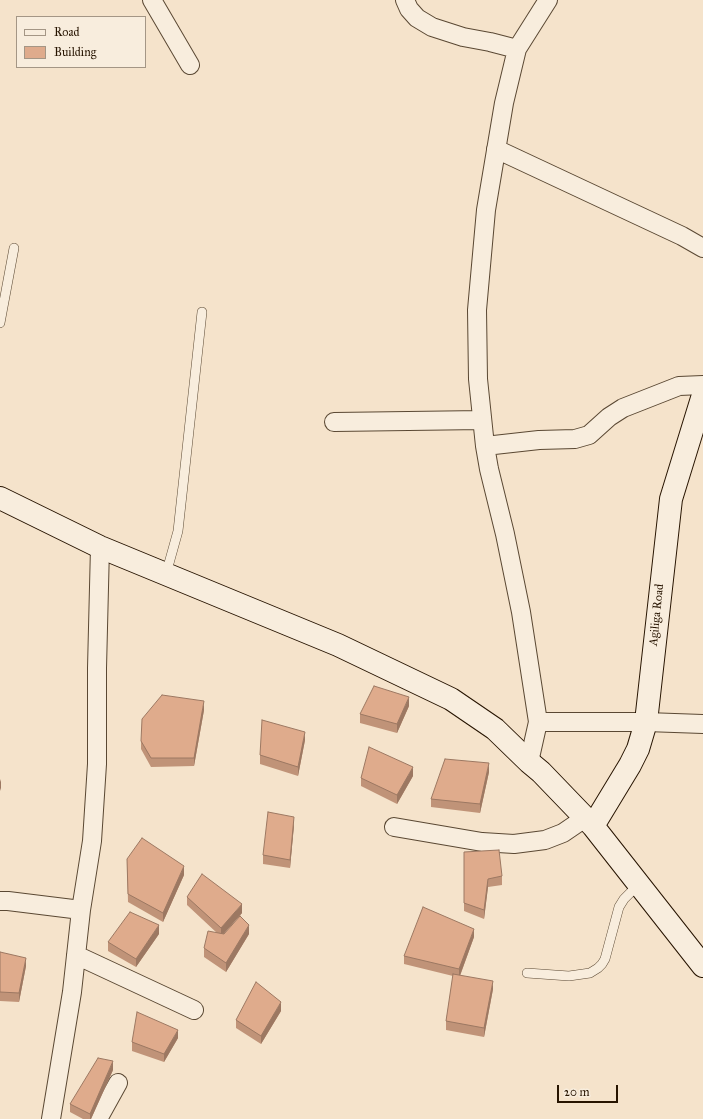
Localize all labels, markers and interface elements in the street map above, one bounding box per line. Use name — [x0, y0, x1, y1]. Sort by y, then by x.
legend — [16, 16, 146, 68]
text: Road — [54, 25, 80, 39]
text: Building — [54, 45, 96, 59]
street label: Agiliga Road — [647, 583, 667, 647]
scale bar — [559, 1077, 620, 1103]
text: 20 m — [564, 1085, 590, 1099]

